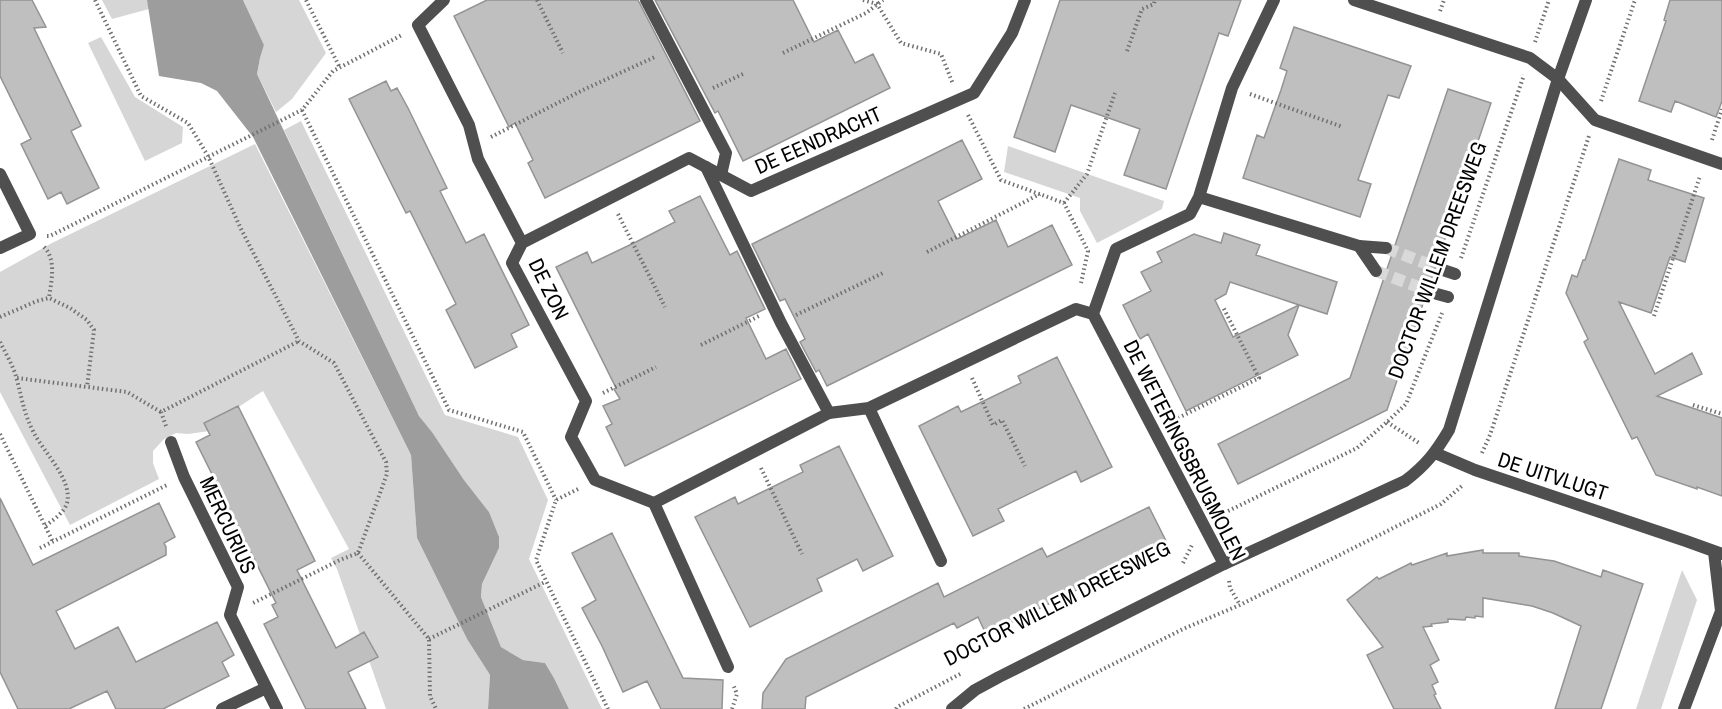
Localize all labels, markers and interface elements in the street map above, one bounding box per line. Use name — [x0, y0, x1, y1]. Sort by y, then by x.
street label: DE EENDRACHT — [750, 99, 886, 181]
street label: DOCTOR WILLEM DREESWEG — [1381, 137, 1493, 383]
street label: DE ZON — [522, 253, 576, 325]
street label: DE WETERINGSBRUGMOLEN — [1117, 335, 1253, 565]
street label: DE UITVLUGT — [1494, 445, 1612, 508]
street label: MERCURIUS — [193, 472, 263, 578]
street label: DOCTOR WILLEM DREESWEG — [939, 533, 1175, 673]

